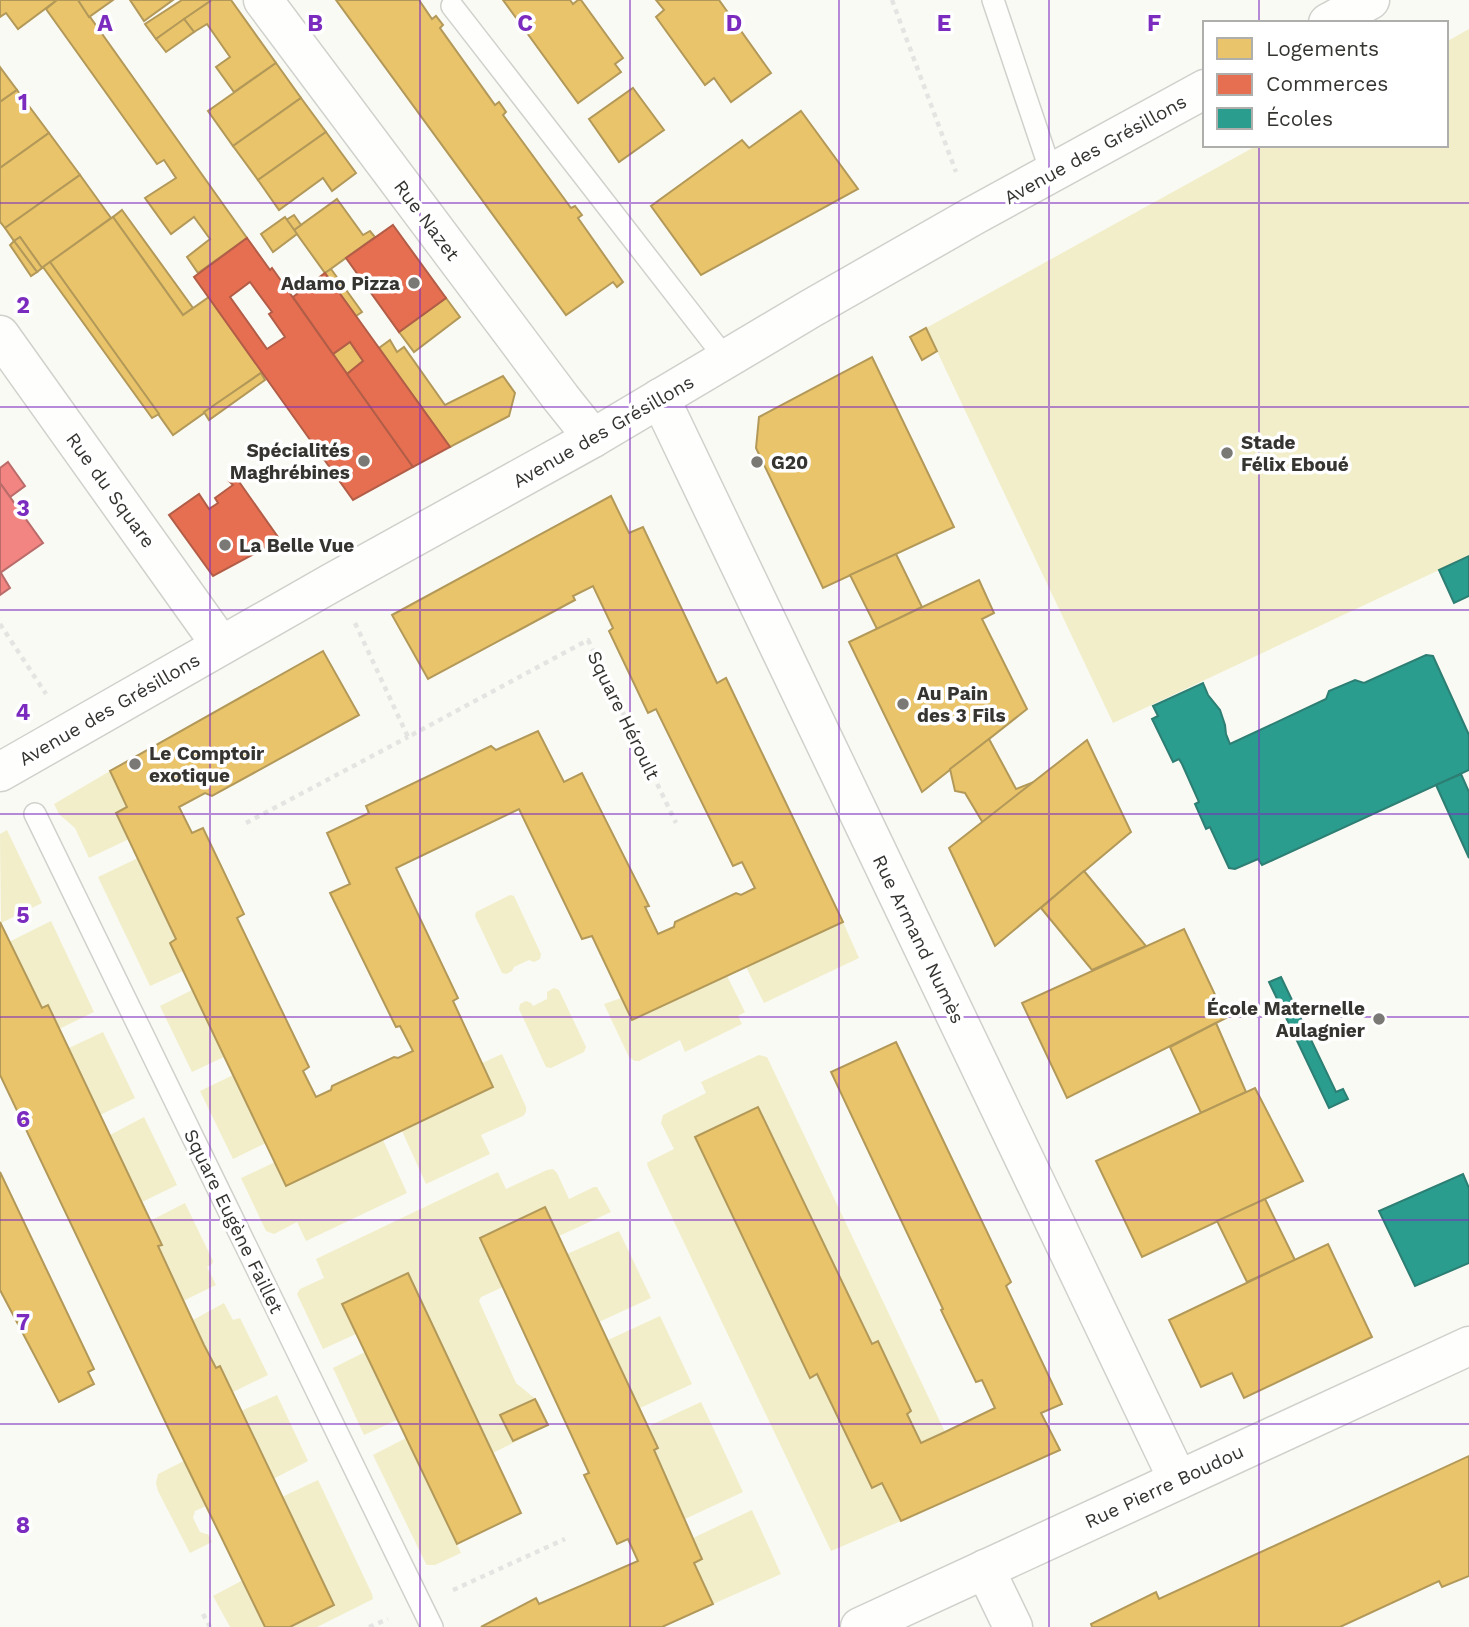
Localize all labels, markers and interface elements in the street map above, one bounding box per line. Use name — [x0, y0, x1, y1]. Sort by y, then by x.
text: A — [97, 10, 113, 37]
text: B — [307, 10, 323, 37]
text: C — [517, 10, 533, 37]
text: D — [726, 10, 742, 37]
text: E — [937, 10, 951, 37]
text: F — [1147, 10, 1161, 37]
legend — [1203, 21, 1448, 147]
text: Logements — [1266, 36, 1379, 61]
text: Commerces — [1266, 71, 1388, 96]
text: 1 — [18, 89, 28, 116]
street label: Avenue des Grésillons — [1000, 90, 1191, 209]
text: Écoles — [1266, 106, 1333, 131]
street label: Rue Nazet — [389, 176, 464, 265]
place label: Adamo Pizza — [281, 272, 400, 295]
marker: Adamo Pizza — [406, 275, 422, 291]
text: 2 — [16, 292, 30, 319]
street label: Avenue des Grésillons — [509, 370, 698, 493]
street label: Rue du Square — [61, 428, 160, 552]
place label: Stade Félix Eboué — [1241, 431, 1349, 476]
place label: Spécialités Maghrébines — [230, 439, 350, 484]
marker: Stade Félix Eboué — [1219, 445, 1235, 461]
place label: G20 — [771, 451, 808, 474]
marker: Spécialités Maghrébines — [356, 453, 372, 469]
marker: G20 — [749, 454, 765, 470]
text: 3 — [16, 495, 30, 522]
place label: La Belle Vue — [239, 534, 354, 557]
marker: La Belle Vue — [217, 537, 233, 553]
street label: Square Héroult — [582, 647, 665, 783]
street label: Avenue des Grésillons — [15, 648, 204, 771]
place label: Au Pain des 3 Fils — [917, 682, 1006, 727]
marker: Au Pain des 3 Fils — [895, 696, 911, 712]
text: 4 — [16, 699, 31, 726]
place label: Le Comptoir exotique — [149, 742, 265, 787]
marker: Le Comptoir exotique — [127, 756, 143, 772]
street label: Rue Armand Numès — [868, 851, 969, 1027]
text: 5 — [16, 902, 30, 929]
place label: École Maternelle Aulagnier — [1207, 997, 1366, 1042]
marker: École Maternelle Aulagnier — [1371, 1011, 1387, 1027]
text: 6 — [16, 1106, 30, 1133]
street label: Square Eugène Faillet — [179, 1125, 288, 1317]
text: 7 — [16, 1309, 30, 1336]
street label: Rue Pierre Boudou — [1081, 1440, 1247, 1533]
text: 8 — [16, 1512, 30, 1539]

